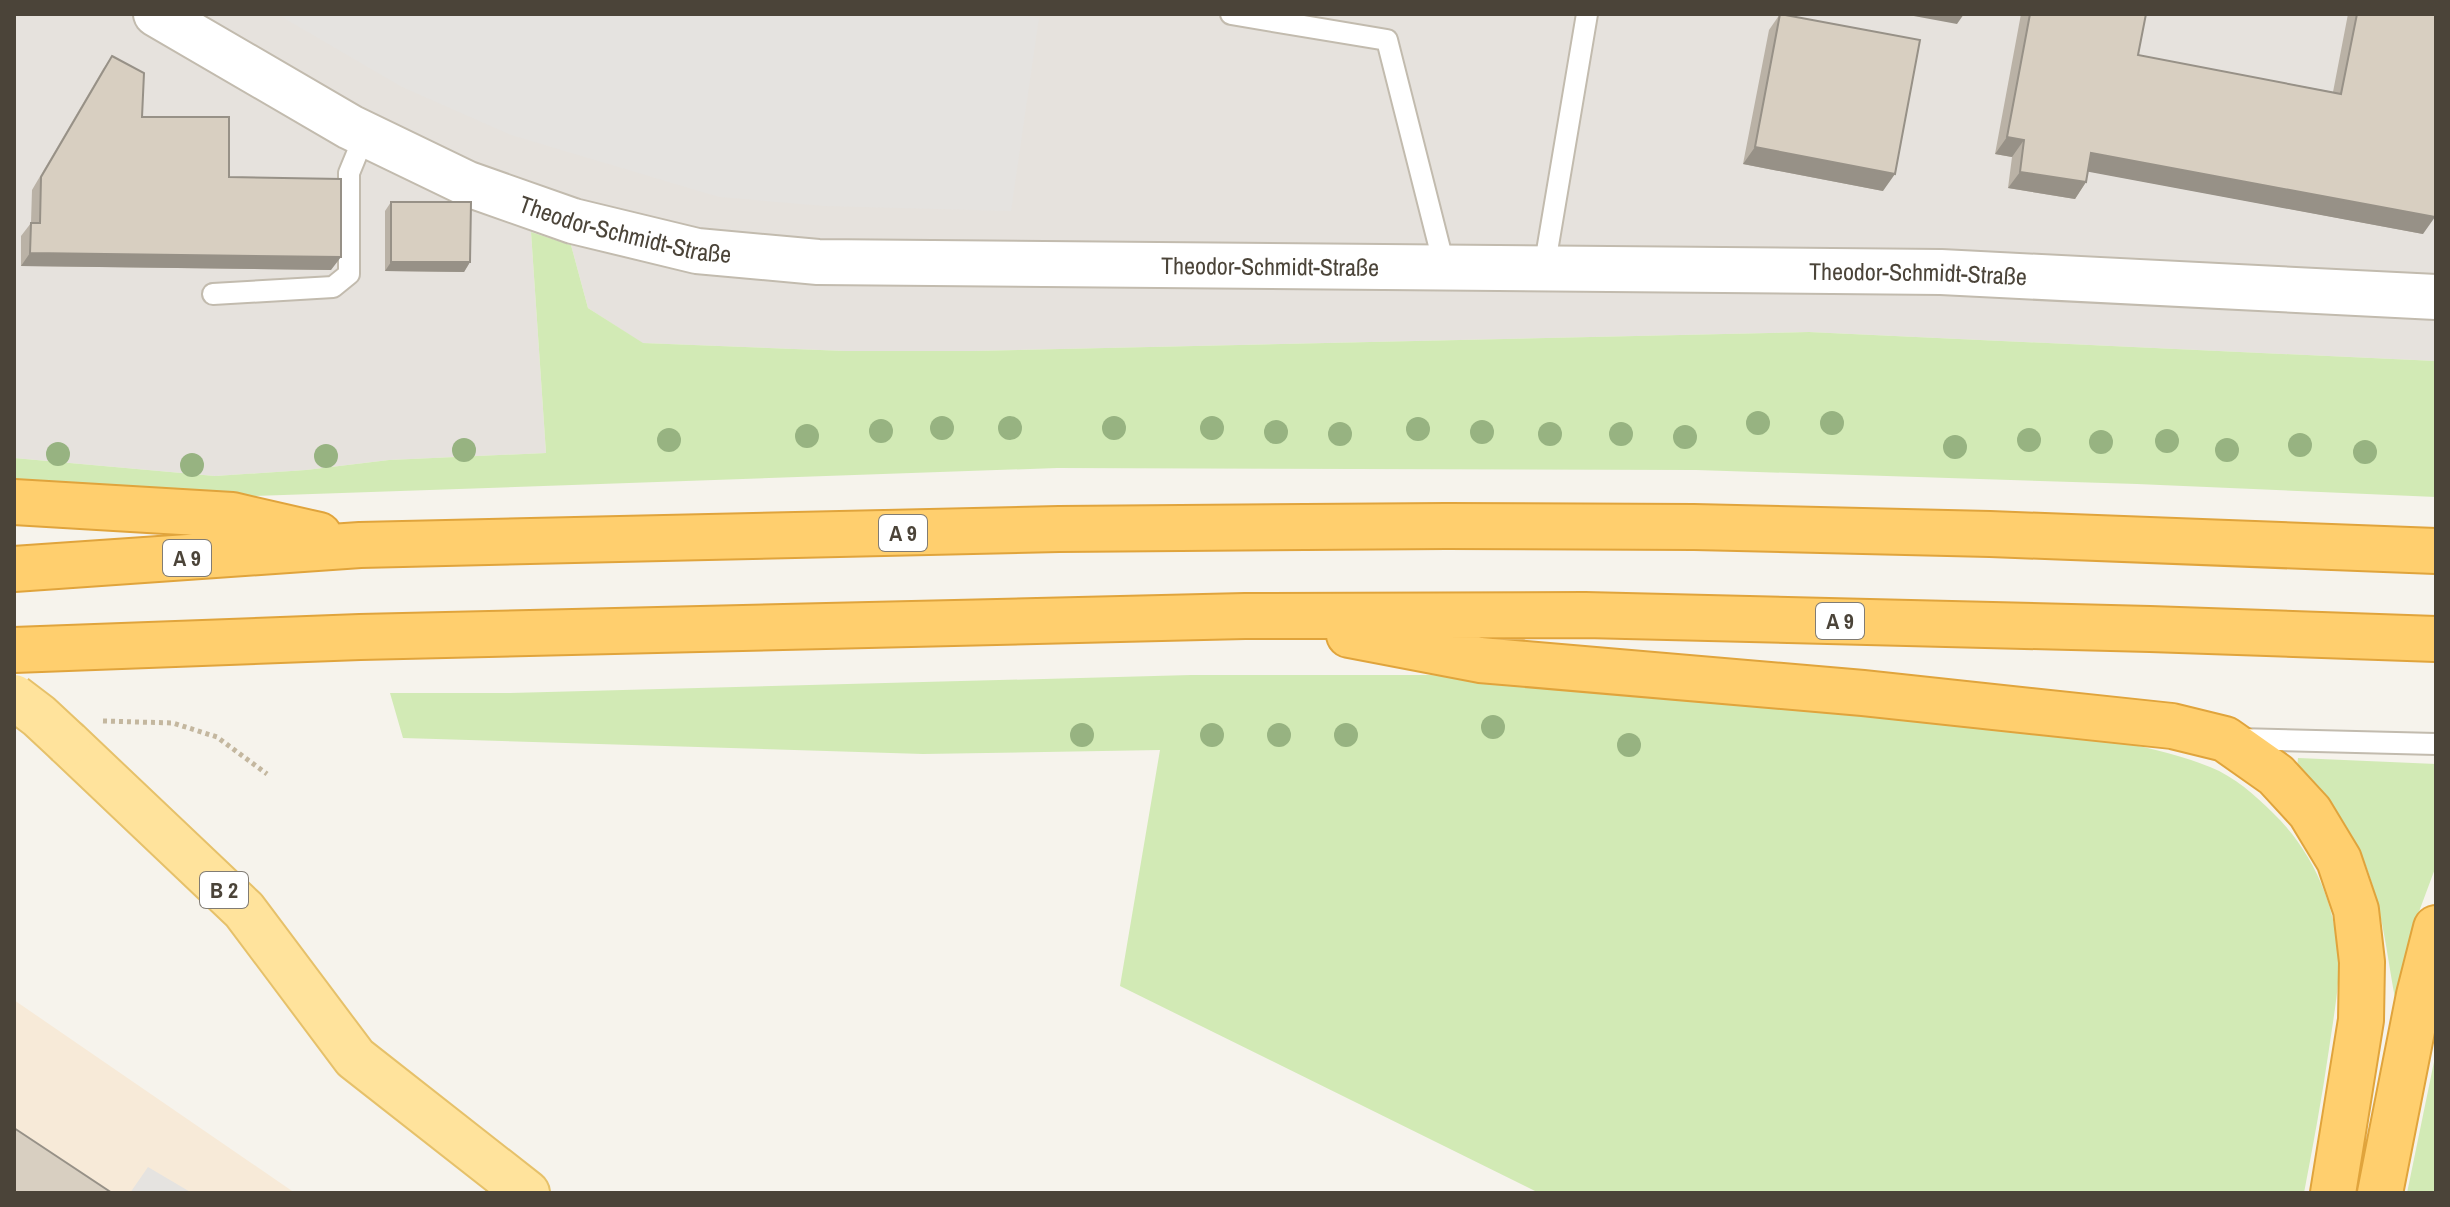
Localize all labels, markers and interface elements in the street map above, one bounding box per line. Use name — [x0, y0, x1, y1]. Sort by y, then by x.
street label: Theodor-Schmidt-Straße — [515, 187, 733, 270]
street label: Theodor-Schmidt-Straße — [1161, 249, 1379, 283]
street label: Theodor-Schmidt-Straße — [1809, 255, 2028, 292]
road number: A 9 — [879, 515, 927, 551]
road number: A 9 — [163, 540, 211, 576]
road number: A 9 — [1816, 603, 1864, 639]
road number: B 2 — [200, 872, 248, 908]

